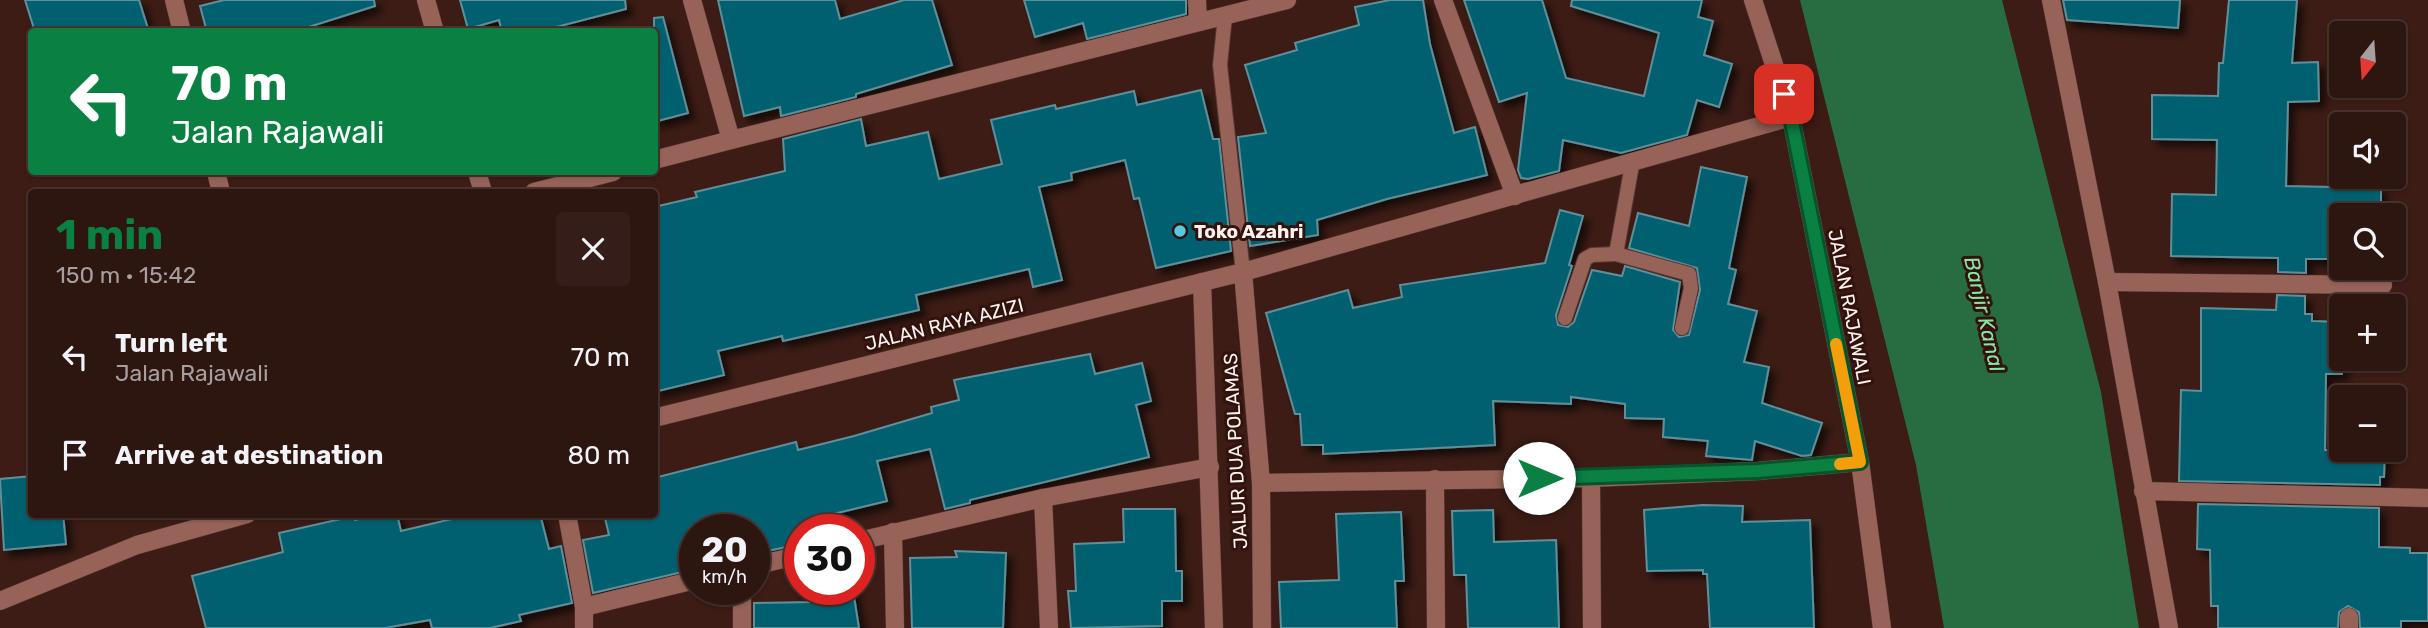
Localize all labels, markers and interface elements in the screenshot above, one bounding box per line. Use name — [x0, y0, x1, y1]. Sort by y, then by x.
north arrow — [2329, 21, 2406, 98]
map controls — [2329, 21, 2406, 462]
text: 70 m — [171, 54, 288, 112]
icon: left — [56, 56, 147, 147]
pin — [1754, 64, 1814, 124]
icon: arrive — [1765, 75, 1803, 113]
button: sound — [2329, 112, 2406, 189]
text: Jalan Rajawali — [171, 113, 385, 151]
button: search — [2329, 203, 2406, 280]
text: 1 min — [56, 210, 163, 260]
button: close — [556, 212, 630, 286]
place label: Toko Azahri — [1194, 220, 1304, 243]
marker: Toko Azahri — [1172, 223, 1188, 239]
street label: JALAN RAJAWALI — [1823, 227, 1876, 387]
water label: Banjir Kanal — [1959, 254, 2010, 375]
text: 150 m · 15:42 — [56, 261, 196, 289]
street label: JALAN RAYA AZIZI — [862, 294, 1026, 355]
button: + — [2329, 294, 2406, 371]
text: Turn left — [115, 328, 227, 359]
icon: left — [56, 338, 94, 376]
text: 70 m — [571, 342, 630, 373]
street label: JALUR DUA POLAMAS — [1219, 352, 1252, 550]
text: Jalan Rajawali — [115, 359, 268, 387]
button: − — [2329, 385, 2406, 462]
icon: arrive — [56, 436, 94, 474]
text: Arrive at destination — [115, 440, 383, 471]
text: 80 m — [567, 440, 630, 471]
position arrow — [1502, 441, 1576, 515]
speed limit sign: 30 — [784, 514, 875, 605]
text: 20 — [701, 529, 748, 571]
text: km/h — [702, 566, 747, 588]

